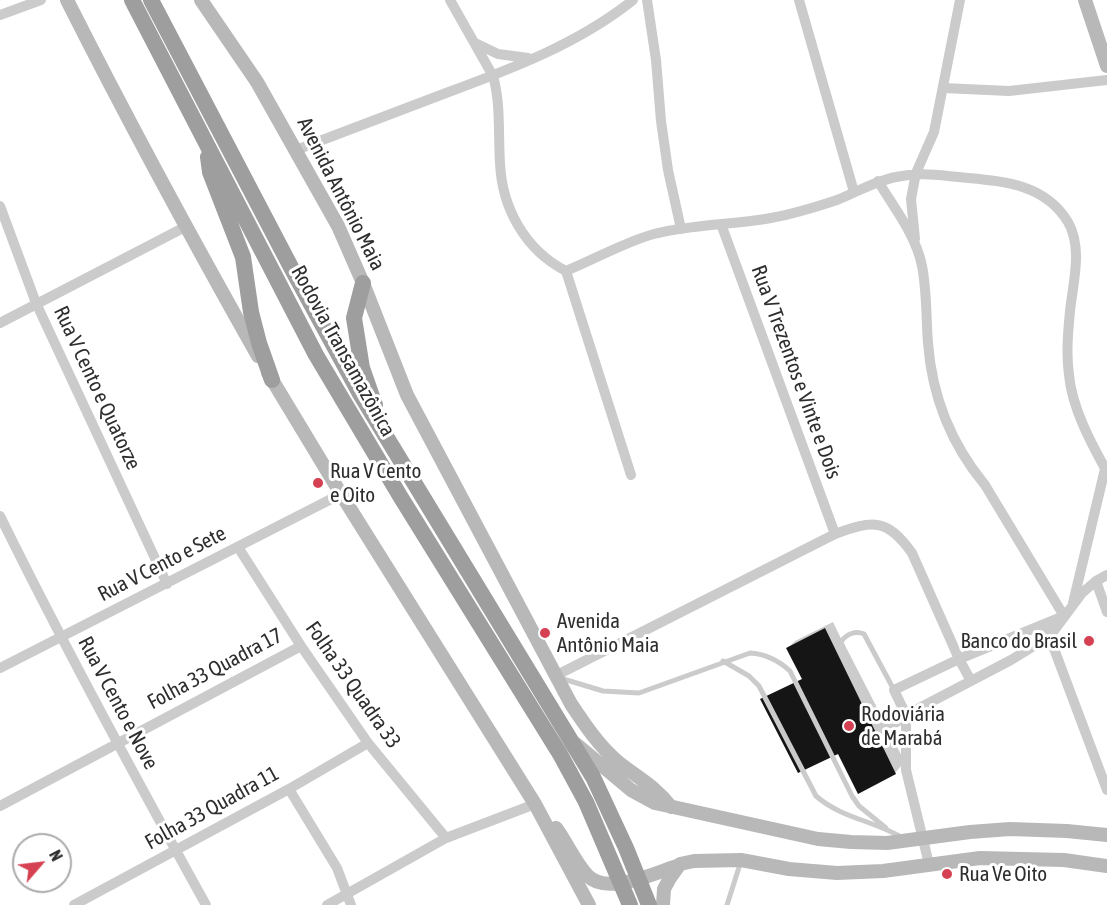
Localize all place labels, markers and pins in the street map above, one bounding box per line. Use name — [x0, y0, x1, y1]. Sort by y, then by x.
place label: Rua V Cento e Oito — [330, 458, 421, 508]
marker: Rua V Cento e Oito — [311, 476, 325, 490]
place label: Avenida Antônio Maia — [557, 608, 659, 658]
marker: Avenida Antônio Maia — [538, 626, 552, 640]
place label: Banco do Brasil — [961, 628, 1077, 654]
marker: Banco do Brasil — [1082, 634, 1096, 648]
place label: Rodoviária de Marabá — [861, 701, 945, 751]
marker: Rodoviária de Marabá — [842, 719, 856, 733]
place label: Rua Ve Oito — [959, 861, 1047, 887]
marker: Rua Ve Oito — [940, 867, 954, 881]

